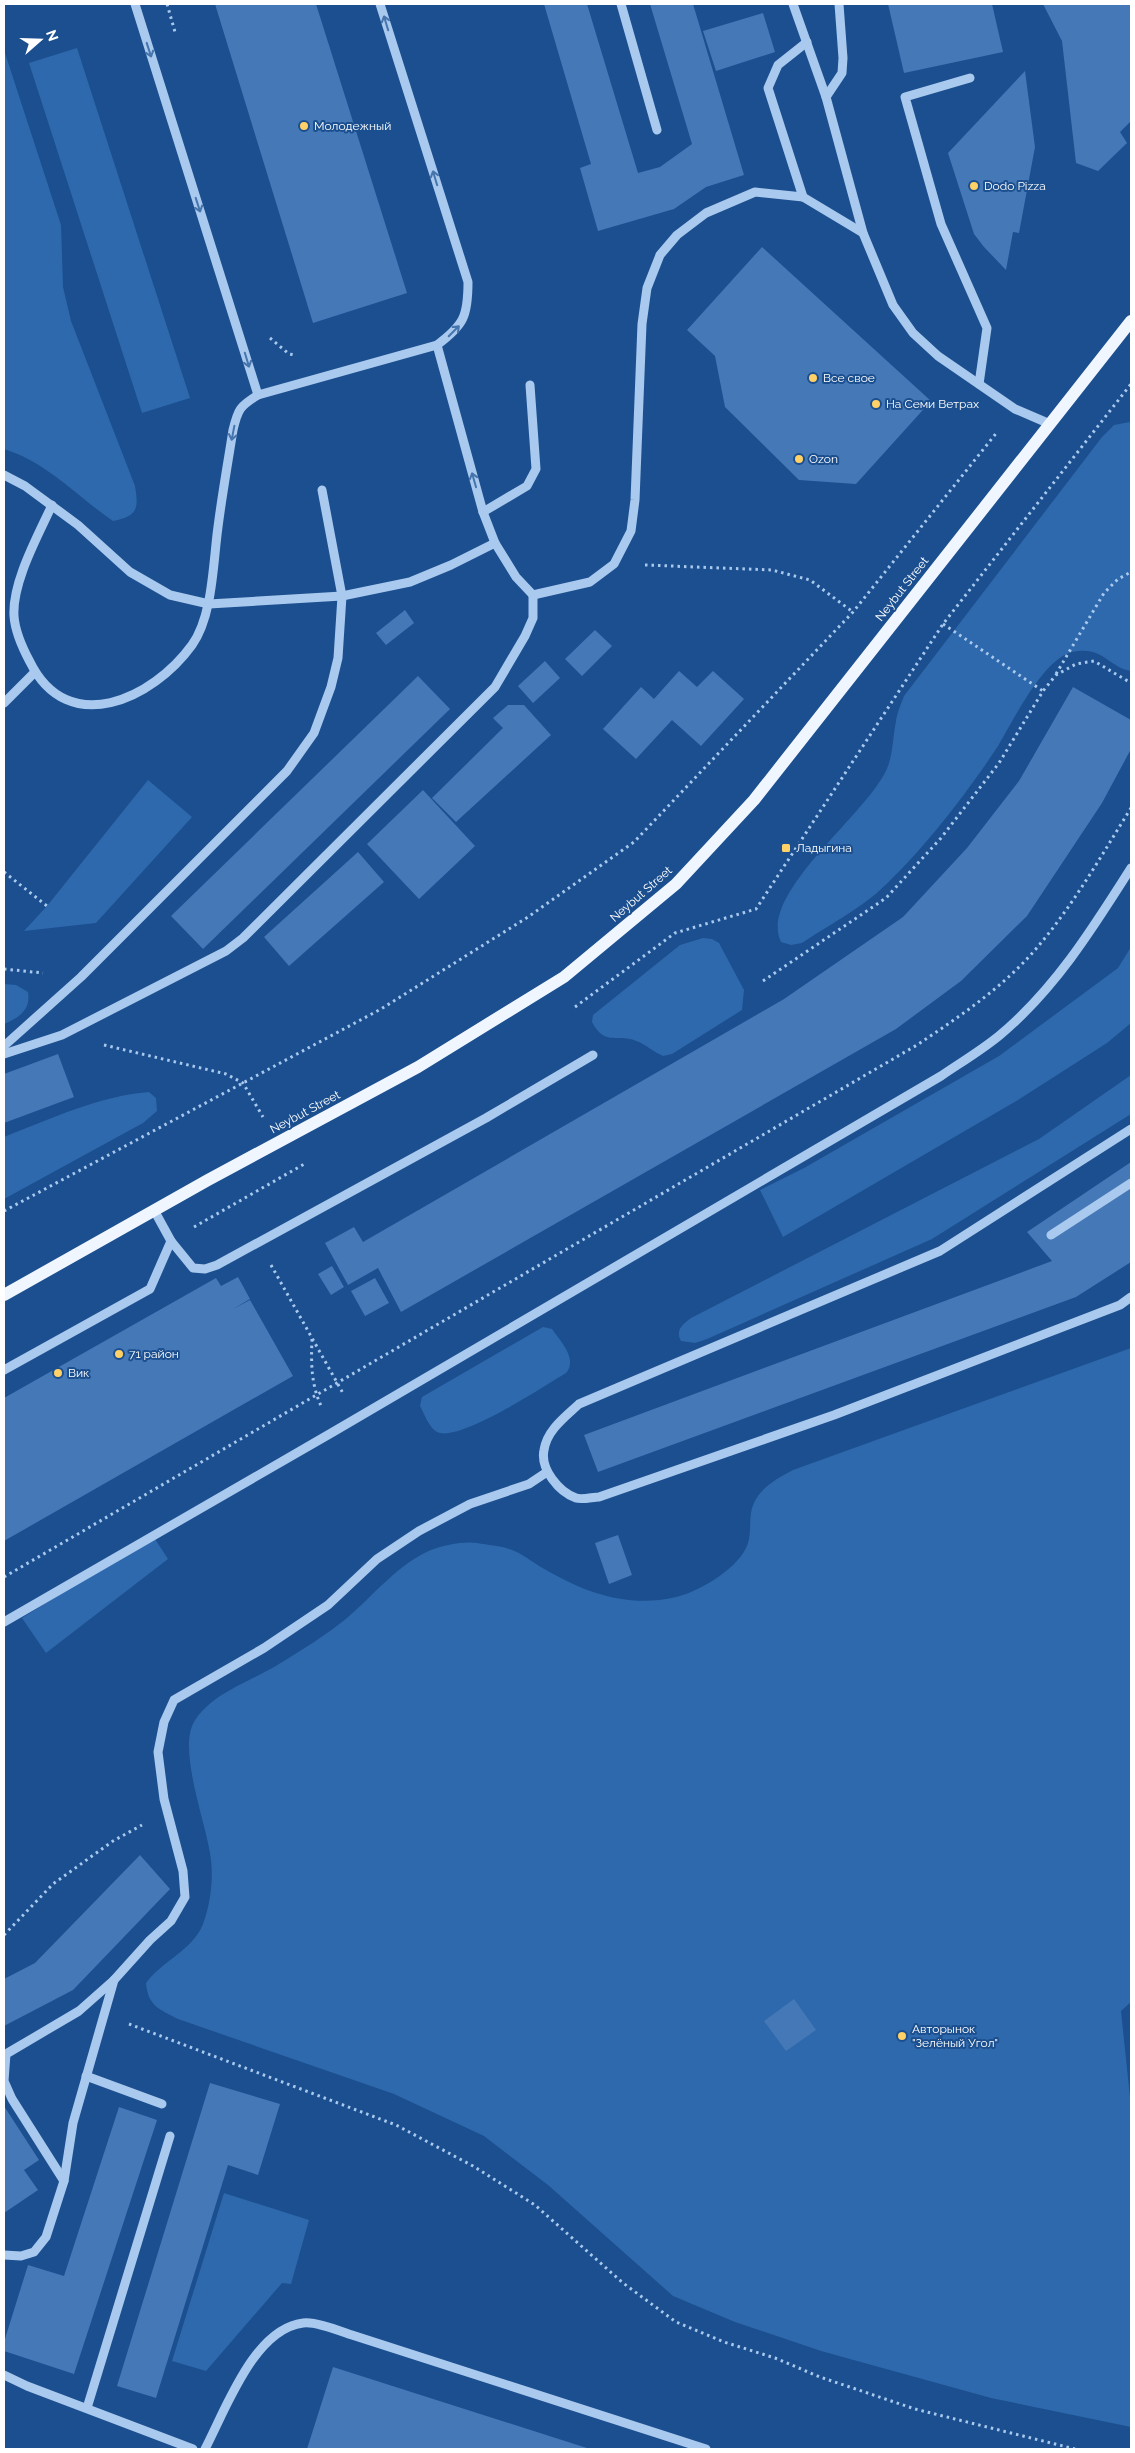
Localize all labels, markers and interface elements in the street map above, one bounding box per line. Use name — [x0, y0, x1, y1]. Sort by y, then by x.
north arrow — [15, 15, 65, 65]
one-way arrow — [381, 15, 391, 31]
text: N — [43, 28, 62, 43]
one-way arrow — [145, 42, 155, 58]
place label: Молодежный — [314, 119, 391, 133]
marker: Молодежный — [298, 120, 310, 132]
one-way arrow — [430, 170, 439, 186]
place label: Dodo Pizza — [984, 179, 1046, 193]
marker: Dodo Pizza — [968, 180, 980, 192]
one-way arrow — [194, 197, 204, 213]
one-way arrow — [448, 325, 460, 337]
one-way arrow — [243, 352, 253, 368]
place label: Все свое — [823, 371, 875, 385]
marker: Все свое — [807, 372, 819, 384]
place label: На Семи Ветрах — [886, 397, 979, 411]
marker: На Семи Ветрах — [870, 398, 882, 410]
one-way arrow — [227, 424, 237, 440]
place label: Ozon — [809, 452, 838, 466]
marker: Ozon — [793, 453, 805, 465]
one-way arrow — [469, 472, 479, 488]
street label: Neybut Street — [873, 554, 931, 624]
place label: Ладыгина — [796, 841, 852, 855]
marker: Ладыгина — [780, 842, 792, 854]
street label: Neybut Street — [607, 863, 675, 925]
street label: Neybut Street — [268, 1088, 342, 1136]
place label: 71 район — [129, 1347, 179, 1361]
marker: 71 район — [113, 1348, 125, 1360]
place label: Вик — [68, 1366, 89, 1380]
marker: Вик — [52, 1367, 64, 1379]
place label: Авторынок "Зелёный Угол" — [912, 2022, 998, 2050]
marker: Авторынок "Зелёный Угол" — [896, 2030, 908, 2042]

